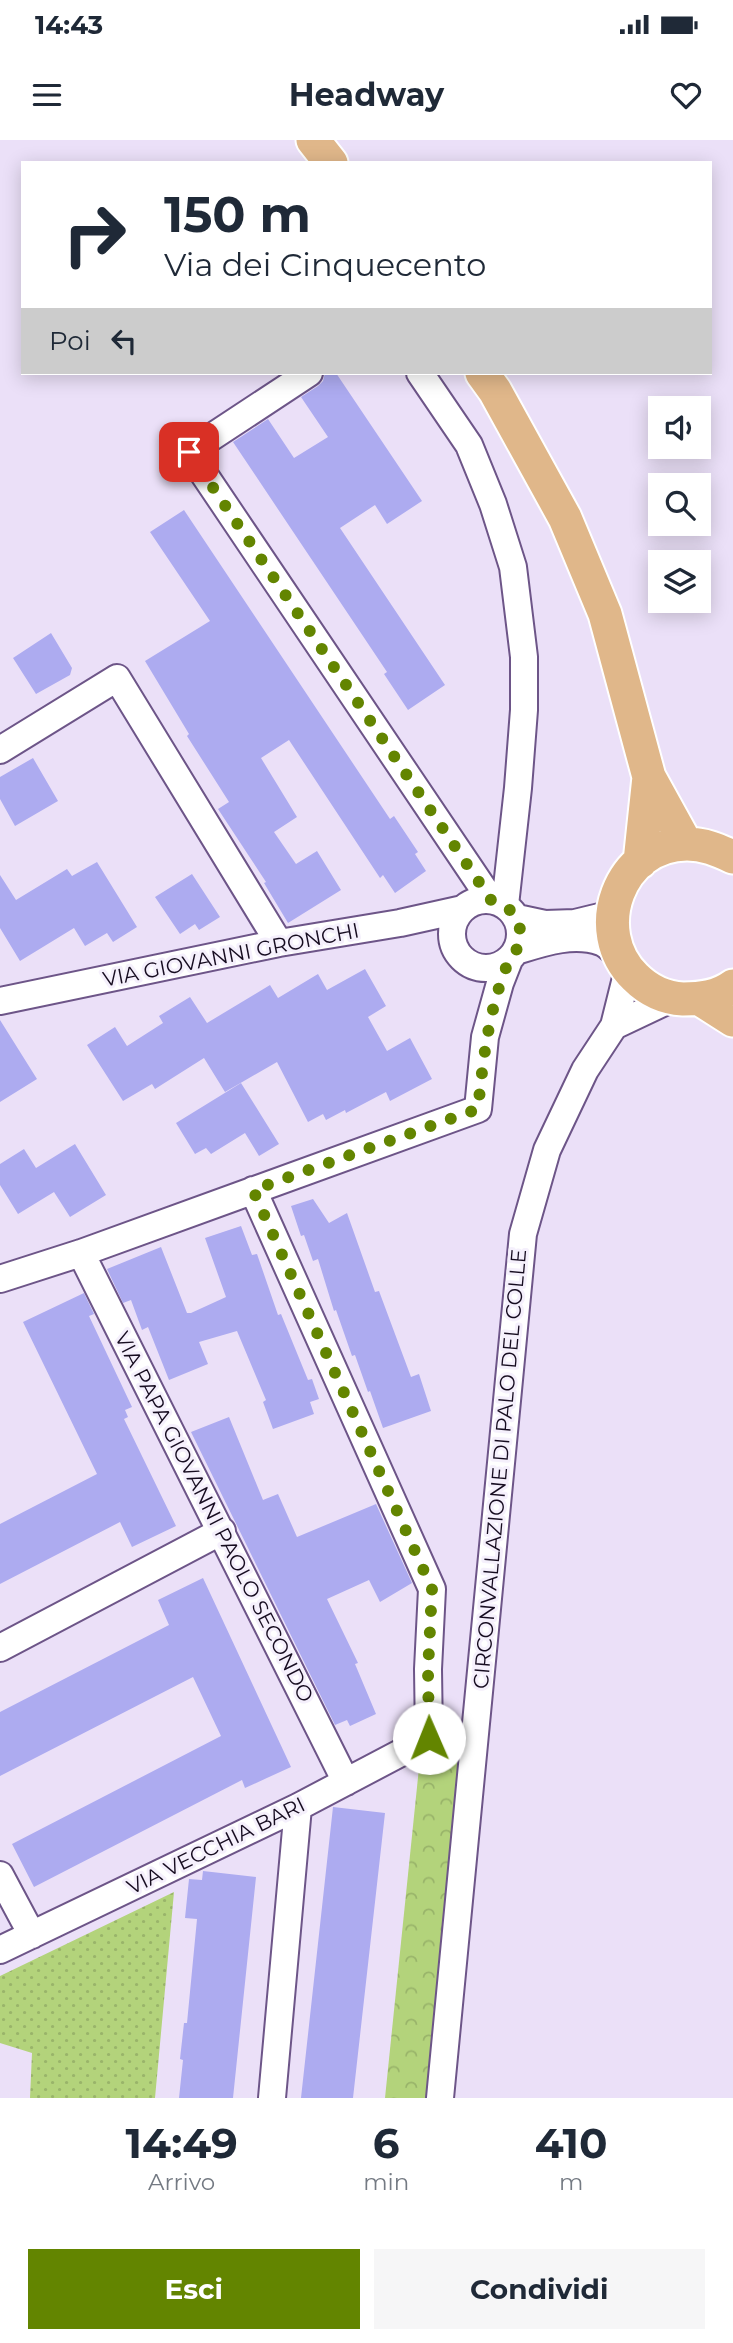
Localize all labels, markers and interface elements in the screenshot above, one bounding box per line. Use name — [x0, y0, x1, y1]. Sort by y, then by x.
text: 14:43 — [35, 9, 103, 41]
text: Headway — [289, 75, 444, 114]
icon: menu — [28, 76, 66, 114]
icon: heart — [667, 76, 705, 114]
text: 150 m — [164, 185, 311, 244]
icon: right — [49, 189, 140, 280]
text: Via dei Cinquecento — [164, 245, 486, 284]
icon: left — [105, 322, 143, 360]
text: Poi — [49, 325, 91, 357]
map controls — [648, 396, 711, 613]
button: sound — [648, 396, 711, 459]
pin — [159, 422, 219, 482]
icon: arrive — [170, 433, 208, 471]
button: search — [648, 473, 711, 536]
button: layers — [648, 550, 711, 613]
street label: VIA GIOVANNI GRONCHI — [101, 917, 361, 992]
street label: CIRCONVALLAZIONE DI PALO DEL COLLE — [468, 1248, 531, 1690]
street label: VIA PAPA GIOVANNI PAOLO SECONDO — [110, 1327, 319, 1706]
position arrow — [392, 1701, 466, 1775]
street label: VIA VECCHIA BARI — [123, 1792, 309, 1900]
text: 14:49 — [125, 2117, 238, 2169]
text: 6 — [373, 2117, 400, 2169]
text: 410 — [535, 2117, 608, 2169]
text: Arrivo — [148, 2168, 215, 2196]
text: min — [363, 2168, 409, 2196]
text: m — [559, 2168, 583, 2196]
button: Esci — [28, 2249, 360, 2329]
button: Condividi — [374, 2249, 705, 2329]

